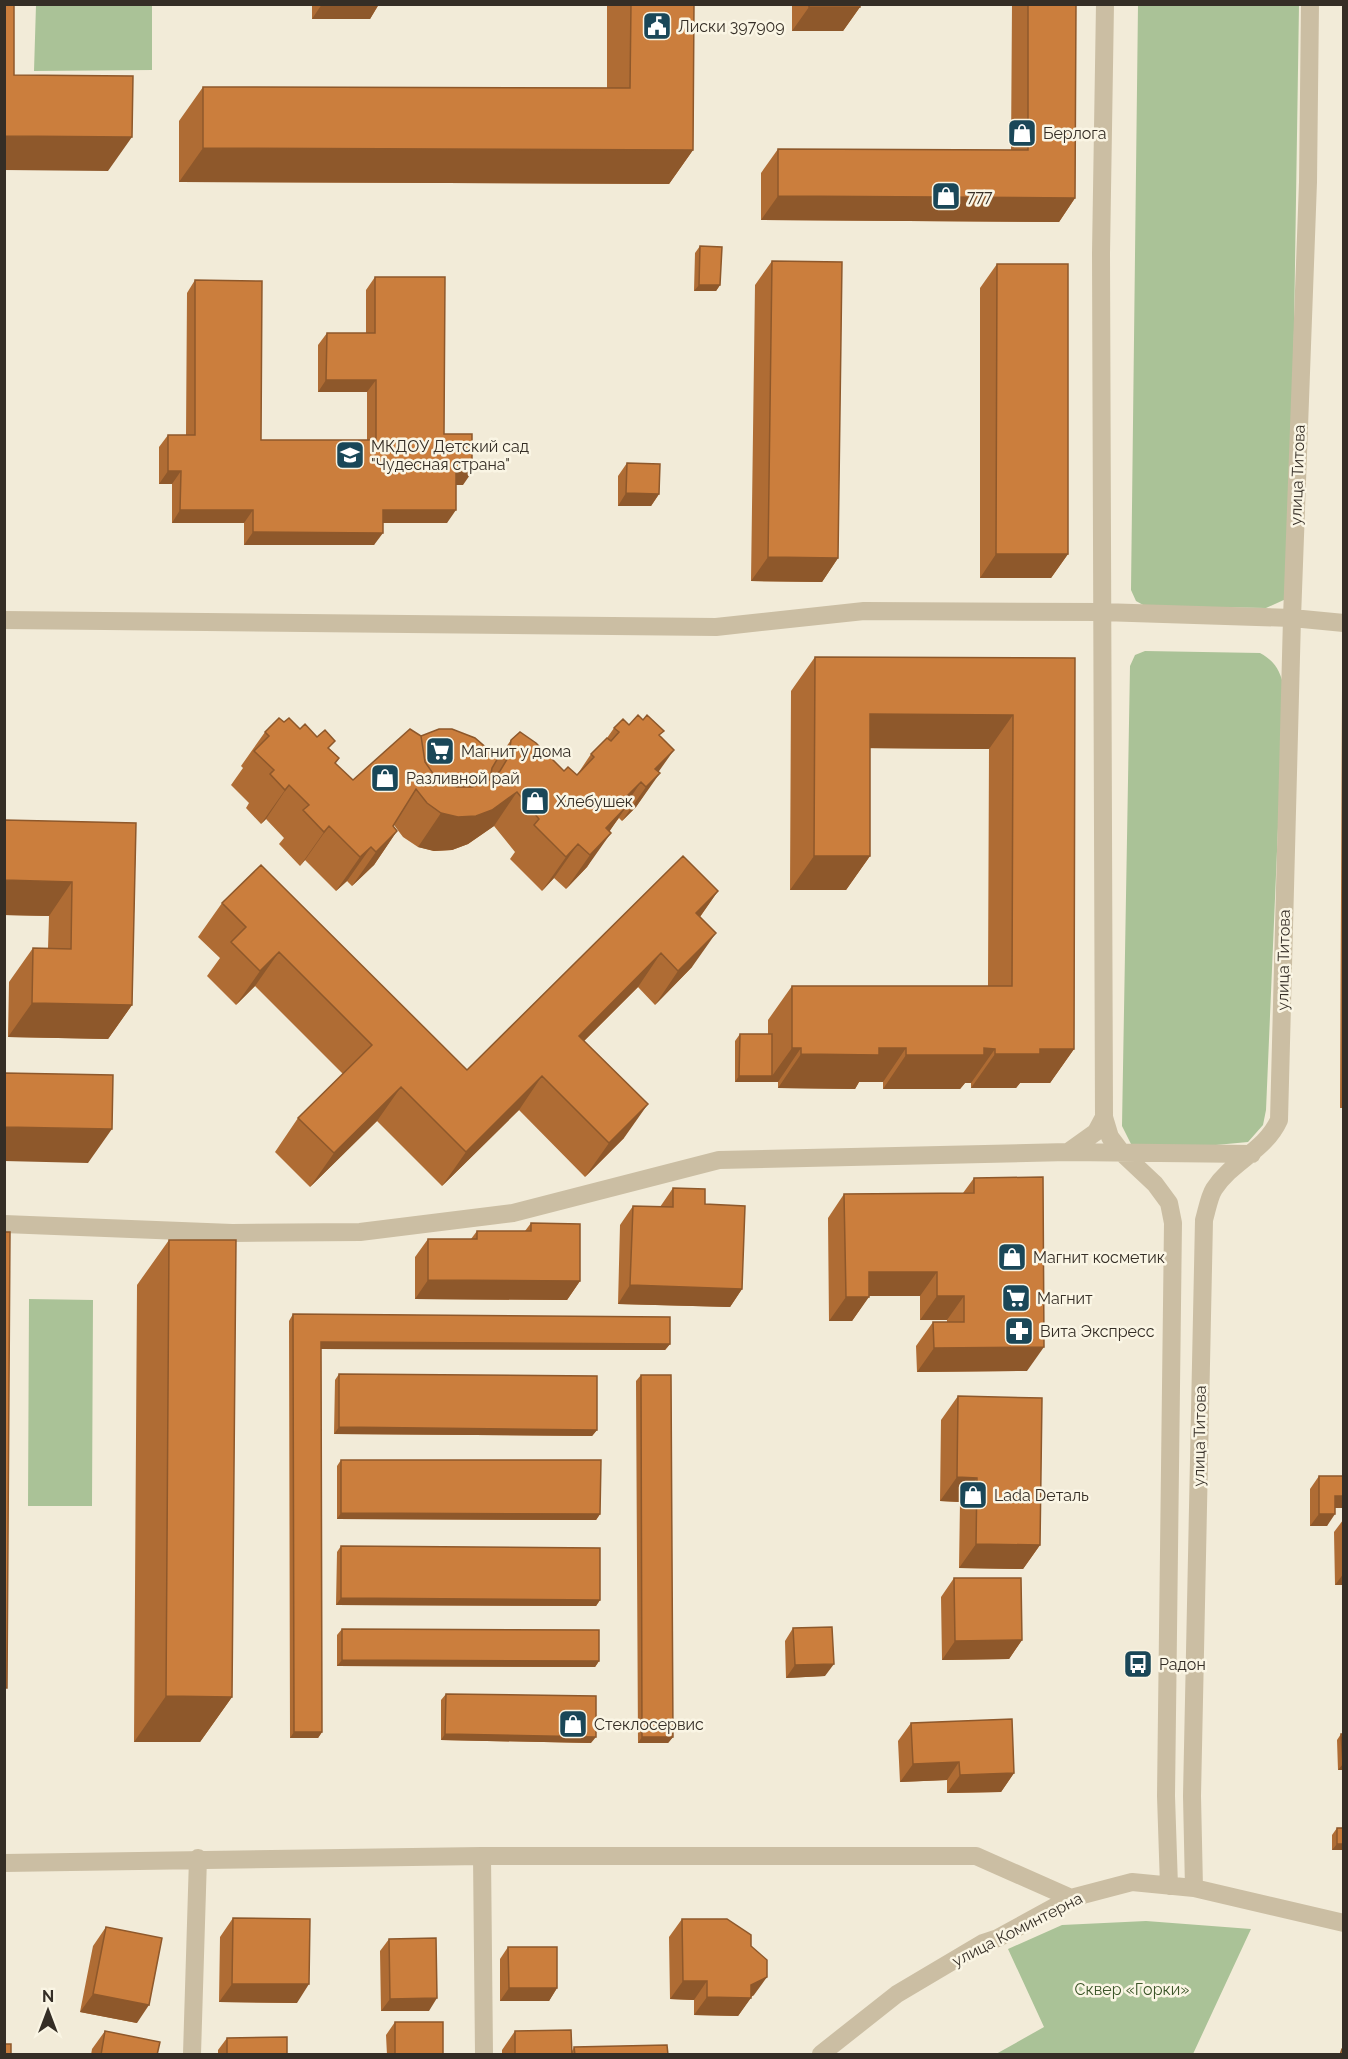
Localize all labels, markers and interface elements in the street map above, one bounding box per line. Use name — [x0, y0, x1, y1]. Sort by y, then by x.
public building icon: Лиски 397909 — [641, 10, 673, 42]
place label: Лиски 397909 — [678, 17, 785, 36]
shop icon: Берлога — [1006, 117, 1038, 149]
place label: Берлога — [1043, 124, 1107, 143]
shop icon: 777 — [930, 180, 962, 212]
place label: 777 — [967, 187, 993, 206]
street label: улица Титова — [1286, 424, 1309, 526]
place label: МКДОУ Детский сад "Чудесная страна" — [371, 437, 529, 474]
school or university icon: МКДОУ Детский сад "Чудесная страна" — [334, 439, 366, 471]
supermarket icon: Магнит у дома — [424, 735, 456, 767]
place label: Магнит у дома — [461, 742, 571, 761]
shop icon: Разливной рай — [369, 762, 401, 794]
place label: Разливной рай — [406, 769, 520, 788]
shop icon: Хлебушек — [519, 785, 551, 817]
place label: Хлебушек — [556, 792, 633, 811]
street label: улица Титова — [1273, 909, 1294, 1011]
shop icon: Магнит косметик — [996, 1241, 1028, 1273]
place label: Магнит косметик — [1033, 1248, 1165, 1267]
supermarket icon: Магнит — [1000, 1282, 1032, 1314]
place label: Магнит — [1037, 1289, 1093, 1308]
pharmacy icon: Вита Экспресс — [1003, 1315, 1035, 1347]
place label: Вита Экспресс — [1040, 1322, 1155, 1341]
street label: улица Титова — [1189, 1385, 1210, 1487]
shop icon: Lada Dеталь — [957, 1479, 989, 1511]
place label: Lada Dеталь — [994, 1486, 1089, 1505]
bus stop icon: Радон — [1122, 1648, 1154, 1680]
place label: Радон — [1159, 1655, 1206, 1674]
shop icon: Стеклосервис — [557, 1708, 589, 1740]
place label: Стеклосервис — [594, 1715, 704, 1734]
street label: улица Коминтерна — [949, 1888, 1085, 1970]
park label: Сквер «Горки» — [1074, 1980, 1190, 1999]
north arrow — [18, 1981, 78, 2041]
text: N — [42, 1987, 54, 2006]

